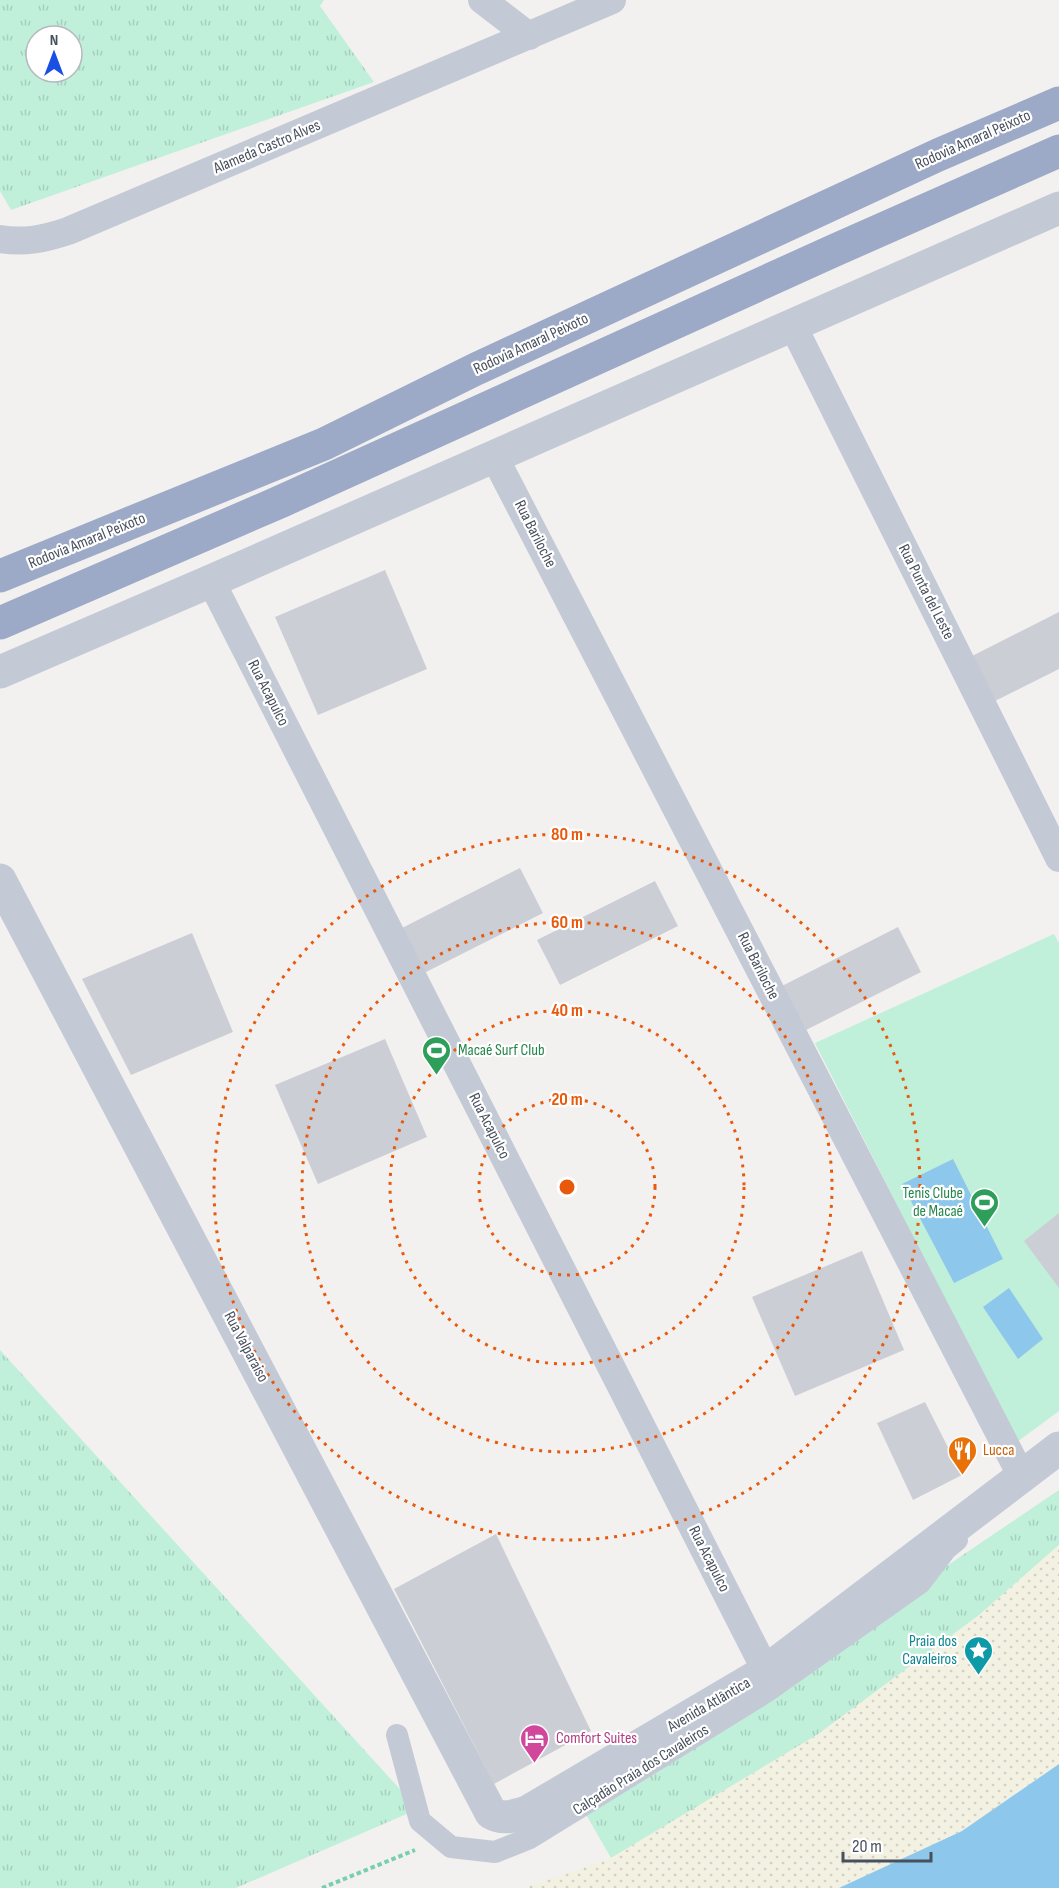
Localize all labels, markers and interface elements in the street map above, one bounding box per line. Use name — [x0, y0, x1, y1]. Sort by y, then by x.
north arrow — [24, 24, 84, 84]
text: N — [50, 31, 58, 50]
street label: Rodovia Amaral Peixoto — [912, 106, 1034, 174]
street label: Alameda Castro Alves — [210, 116, 324, 178]
street label: Rodovia Amaral Peixoto — [471, 309, 591, 379]
street label: Rua Bariloche — [510, 497, 560, 571]
street label: Rodovia Amaral Peixoto — [26, 509, 148, 573]
street label: Rua Punta del Leste — [894, 541, 958, 643]
street label: Rua Acapulco — [243, 657, 293, 729]
text: 80 m — [551, 824, 583, 845]
text: 60 m — [551, 912, 583, 933]
street label: Rua Bariloche — [733, 929, 783, 1003]
text: 40 m — [551, 1000, 583, 1021]
sports icon: Macaé Surf Club — [421, 1034, 453, 1076]
place label: Macaé Surf Club — [458, 1041, 545, 1060]
text: 20 m — [551, 1089, 583, 1110]
street label: Rua Acapulco — [464, 1090, 514, 1162]
centre of rings — [557, 1177, 577, 1197]
place label: Tenis Clube de Macaé — [903, 1184, 963, 1221]
sports icon: Tenis Clube de Macaé — [968, 1186, 1000, 1228]
street label: Rua Valparaiso — [219, 1308, 273, 1386]
restaurant icon: Lucca — [946, 1434, 978, 1476]
place label: Lucca — [983, 1441, 1014, 1460]
street label: Rua Acapulco — [684, 1523, 734, 1595]
place label: Praia dos Cavaleiros — [902, 1632, 957, 1669]
place icon: Praia dos Cavaleiros — [962, 1634, 994, 1676]
street label: Avenida Atlântica — [663, 1674, 754, 1737]
street label: Calçadão Praia dos Cavaleiros — [570, 1720, 713, 1819]
hotel icon: Comfort Suites — [519, 1722, 551, 1764]
place label: Comfort Suites — [556, 1729, 637, 1748]
scale bar — [843, 1825, 932, 1863]
text: 20 m — [852, 1836, 882, 1857]

